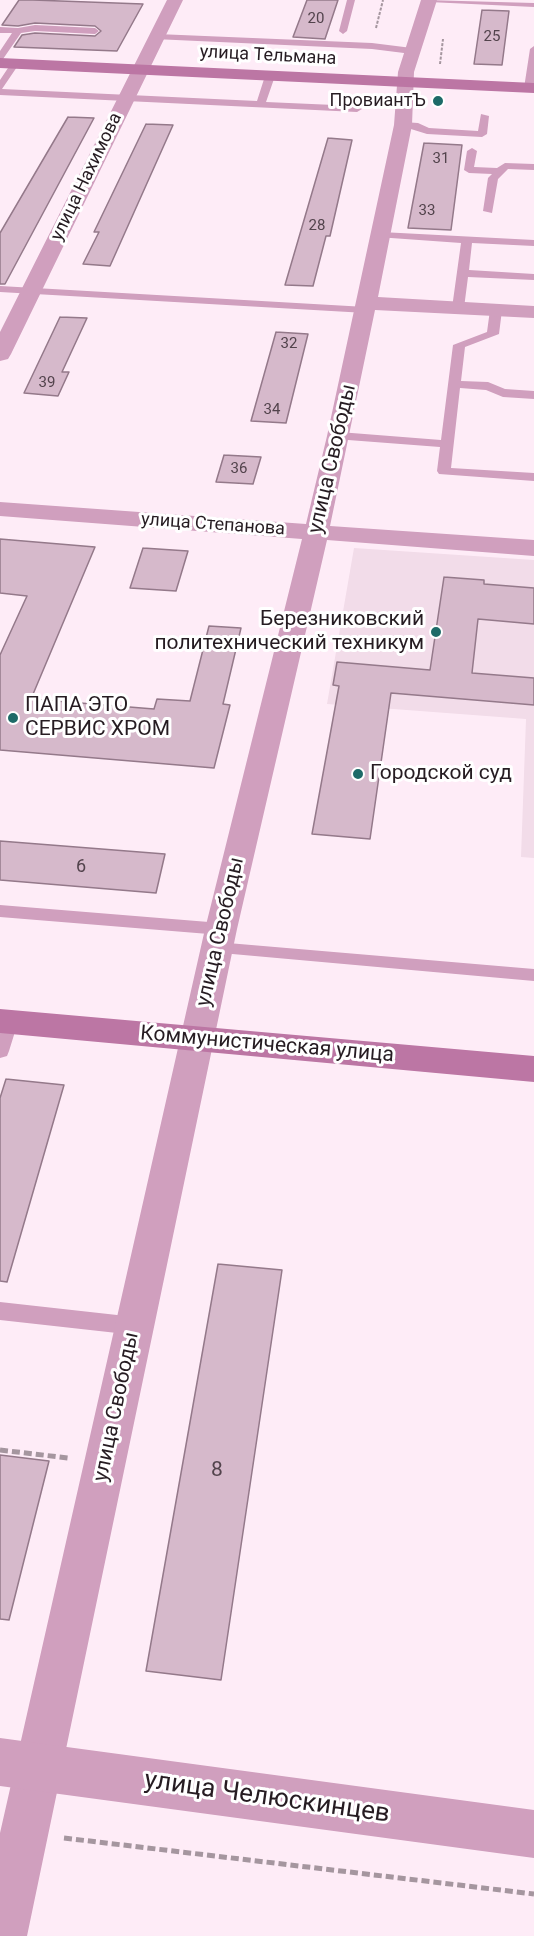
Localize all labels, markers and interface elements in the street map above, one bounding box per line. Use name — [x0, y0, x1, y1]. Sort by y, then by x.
house number: 20 — [308, 10, 324, 28]
house number: 25 — [484, 28, 500, 46]
street label: улица Тельмана — [199, 42, 337, 70]
place label: ПровиантЪ — [330, 90, 426, 112]
marker: ПровиантЪ — [431, 94, 445, 108]
street label: улица Нахимова — [47, 110, 127, 244]
house number: 31 — [433, 150, 449, 168]
house number: 33 — [419, 202, 435, 220]
house number: 28 — [309, 217, 325, 235]
house number: 32 — [281, 335, 297, 353]
house number: 39 — [39, 374, 55, 392]
street label: улица Свободы — [304, 382, 362, 536]
house number: 34 — [264, 401, 280, 419]
house number: 36 — [231, 460, 247, 478]
street label: улица Степанова — [140, 509, 286, 541]
place label: Березниковский политехнический техникум — [154, 607, 424, 657]
marker: Березниковский политехнический техникум — [429, 625, 443, 639]
place label: ПАПА ЭТО СЕРВИС ХРОМ — [25, 693, 170, 743]
marker: ПАПА ЭТО СЕРВИС ХРОМ — [6, 711, 20, 725]
place label: Городской суд — [370, 761, 512, 787]
marker: Городской суд — [351, 767, 365, 781]
street label: улица Свободы — [192, 855, 250, 1009]
house number: 6 — [76, 856, 86, 878]
street label: Коммунистическая улица — [139, 1021, 395, 1069]
street label: улица Свободы — [89, 1330, 145, 1484]
house number: 8 — [211, 1458, 223, 1484]
street label: улица Челюскинцев — [142, 1765, 392, 1831]

